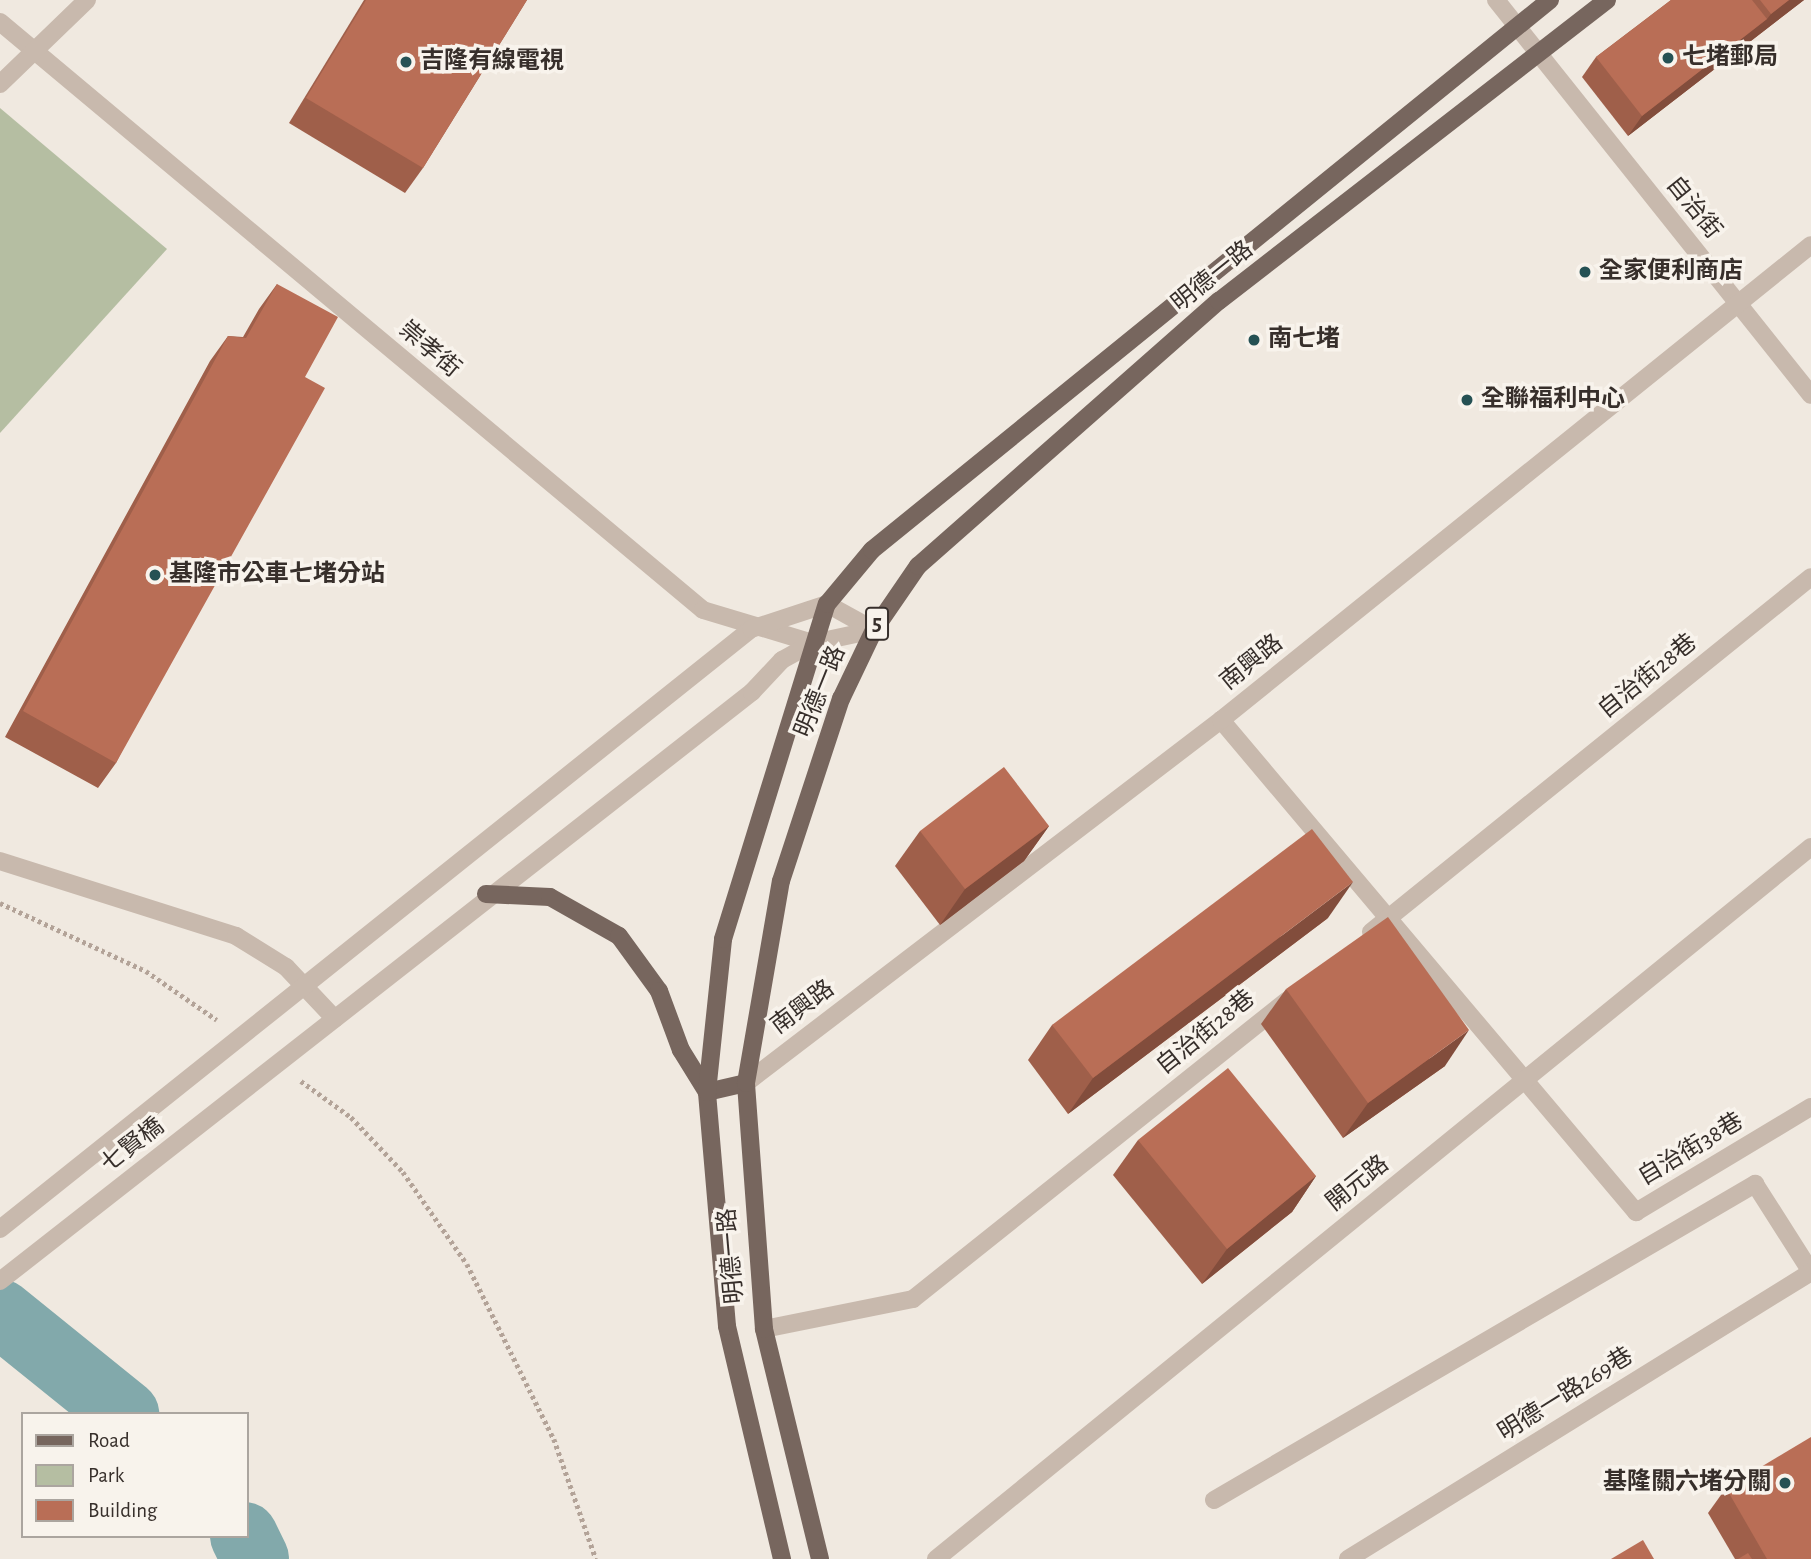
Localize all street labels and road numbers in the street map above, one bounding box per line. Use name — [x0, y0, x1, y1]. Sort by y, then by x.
street label: 自治街 — [1659, 171, 1727, 245]
street label: 明德一路 — [1167, 236, 1259, 318]
street label: 崇孝街 — [392, 316, 466, 384]
road number: 5 — [865, 604, 889, 644]
street label: 南興路 — [1215, 629, 1289, 697]
street label: 自治街28巷 — [1593, 629, 1703, 725]
street label: 明德一路 — [790, 642, 852, 742]
street label: 南興路 — [766, 975, 840, 1041]
street label: 自治街28巷 — [1151, 985, 1261, 1081]
street label: 自治街38巷 — [1633, 1107, 1749, 1193]
street label: 七賢橋 — [96, 1112, 170, 1180]
street label: 開元路 — [1321, 1150, 1395, 1218]
street label: 明德一路 — [713, 1207, 751, 1305]
street label: 明德一路269巷 — [1493, 1342, 1639, 1448]

